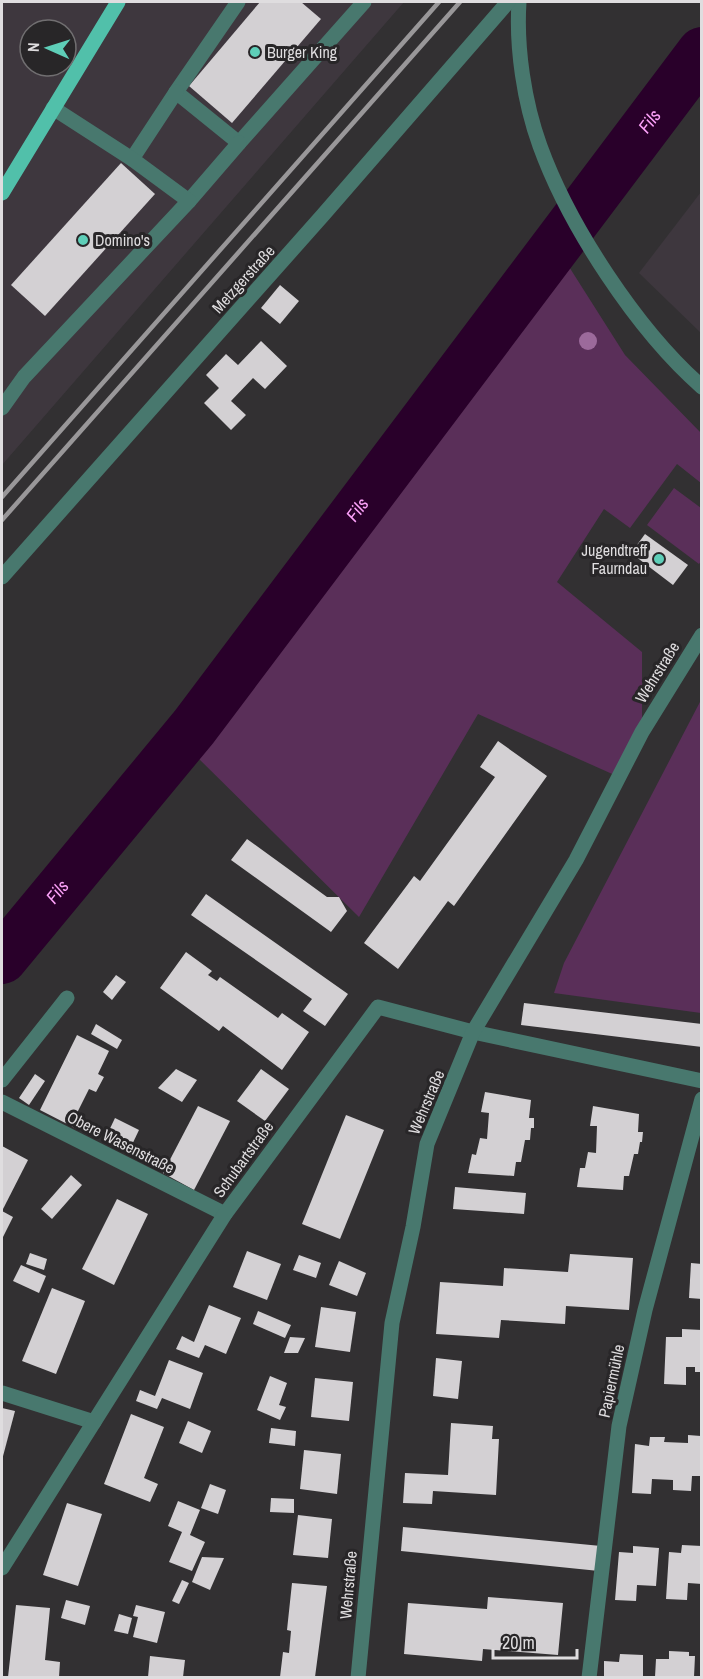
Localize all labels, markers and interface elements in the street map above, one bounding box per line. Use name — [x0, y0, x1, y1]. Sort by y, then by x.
north arrow — [18, 18, 78, 78]
place label: Burger King — [267, 41, 338, 63]
text: N — [22, 42, 44, 53]
marker: Burger King — [248, 45, 262, 59]
water label: Fils — [632, 104, 666, 138]
place label: Domino's — [95, 229, 150, 251]
marker: Domino's — [76, 233, 90, 247]
street label: Metzgerstraße — [207, 240, 279, 318]
water label: Fils — [340, 492, 374, 527]
place label: Jugendtreff Faurndau — [582, 539, 648, 579]
marker: Jugendtreff Faurndau — [652, 552, 666, 566]
street label: Wehrstraße — [630, 637, 684, 707]
water label: Fils — [40, 875, 74, 909]
street label: Wehrstraße — [403, 1066, 449, 1138]
street label: Obere Wasenstraße — [64, 1105, 178, 1179]
street label: Schubartstraße — [208, 1116, 278, 1202]
street label: Papiermühle — [593, 1342, 629, 1420]
street label: Wehrstraße — [334, 1550, 362, 1620]
scale bar — [493, 1622, 577, 1660]
text: 20 m — [502, 1630, 535, 1655]

